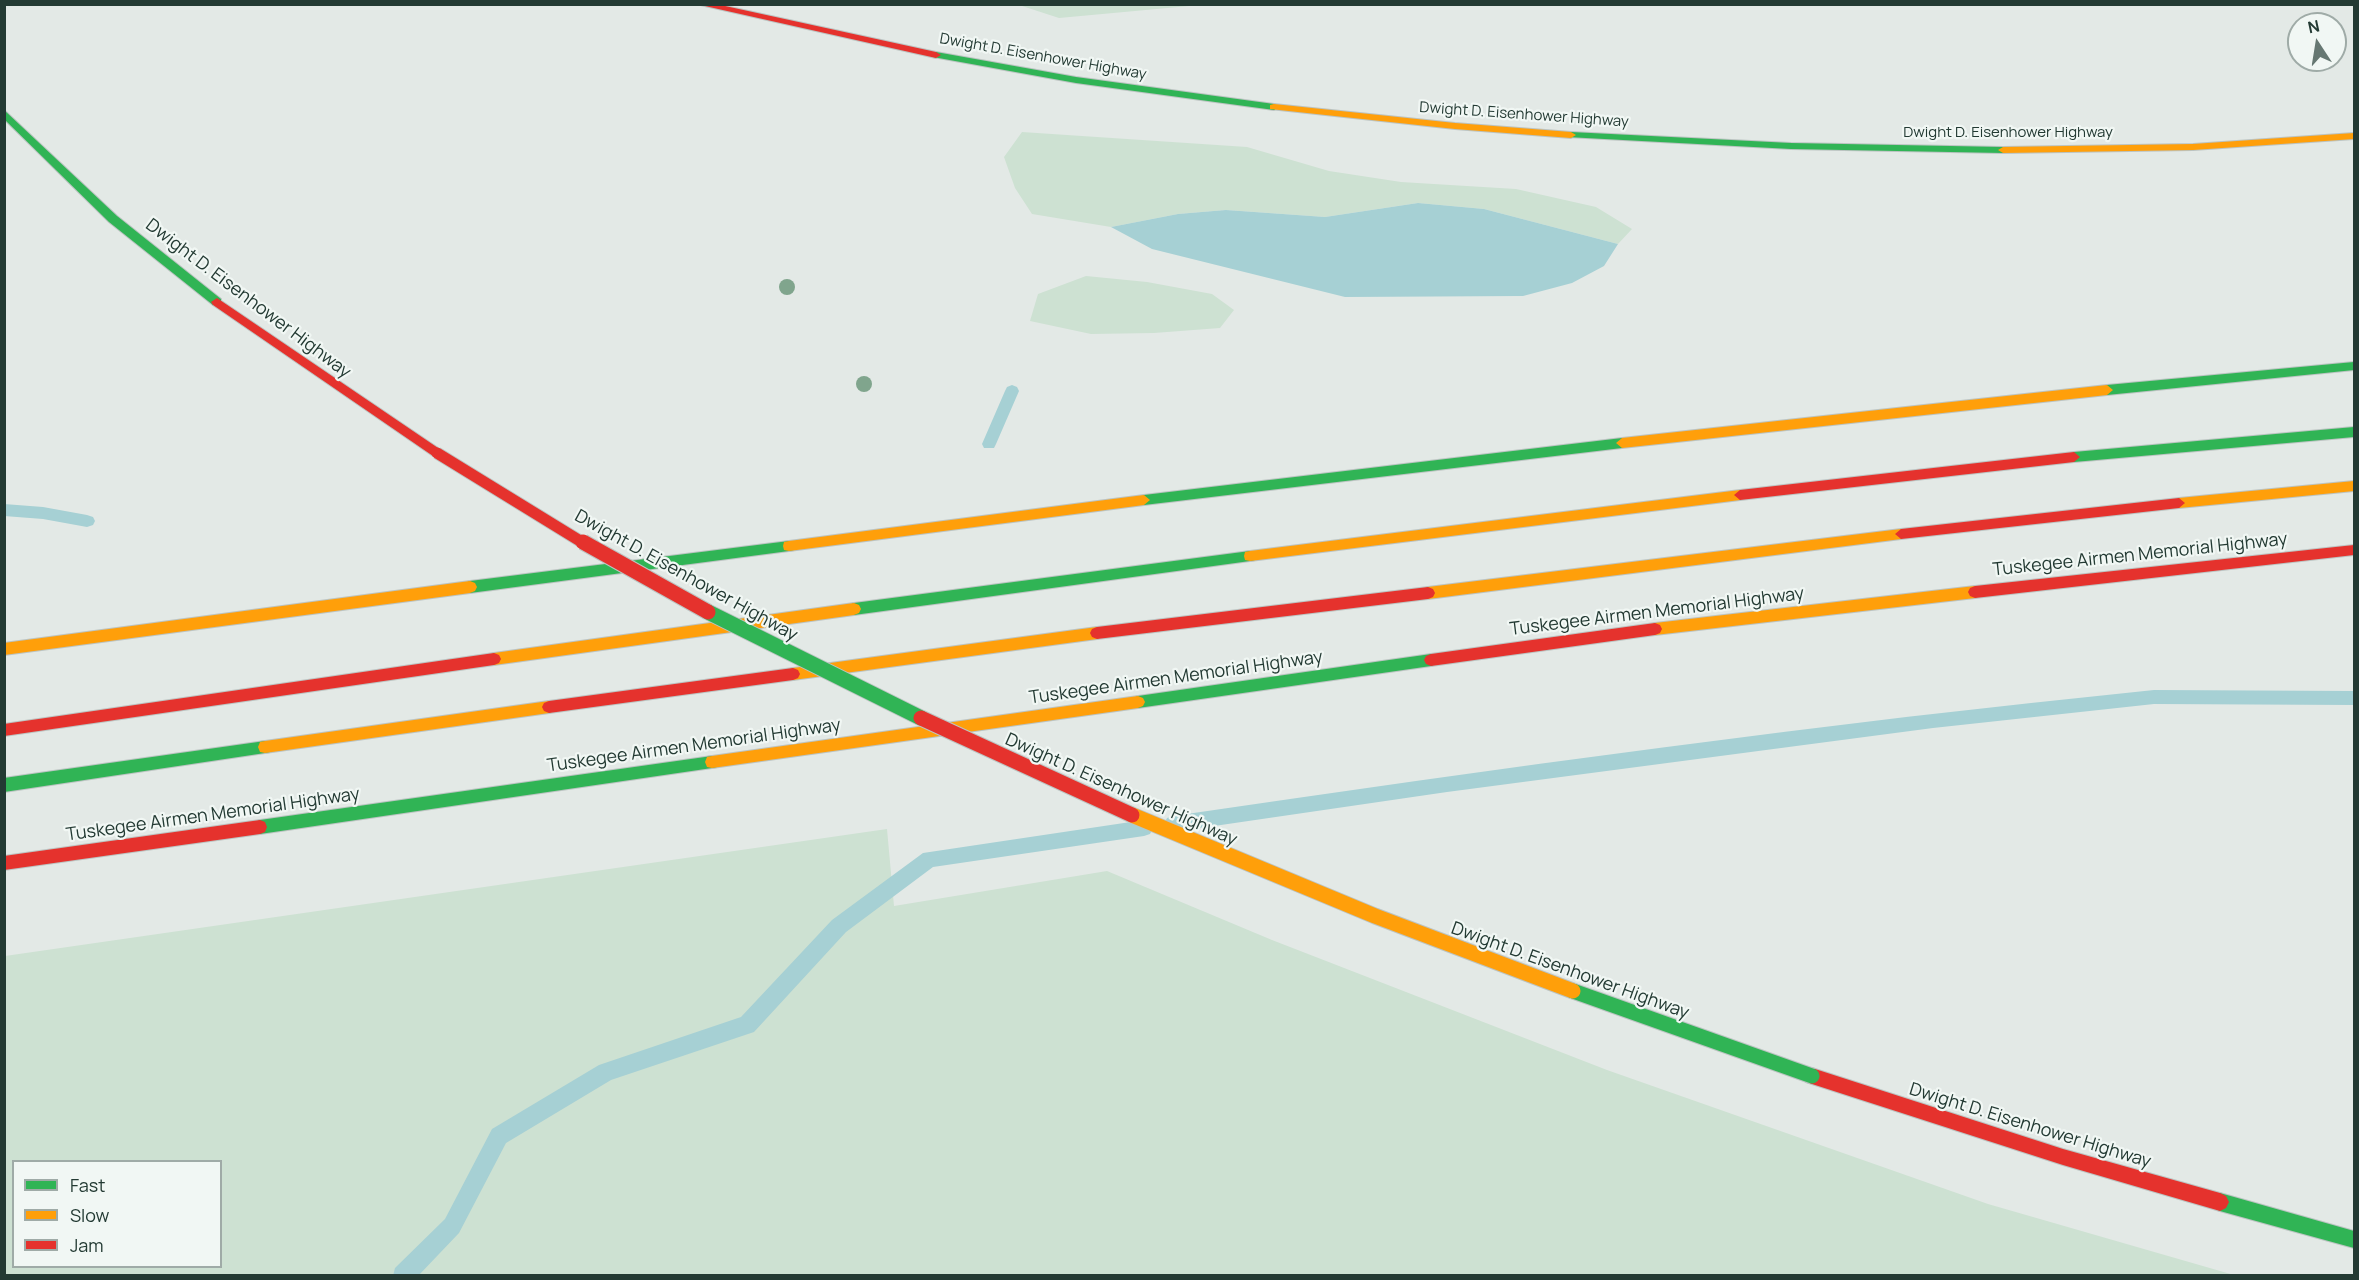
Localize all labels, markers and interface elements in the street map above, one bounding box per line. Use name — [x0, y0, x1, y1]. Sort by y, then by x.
north arrow — [2287, 12, 2347, 72]
text: N — [2306, 14, 2322, 38]
street label: Dwight D. Eisenhower Highway — [938, 30, 1148, 84]
street label: Dwight D. Eisenhower Highway — [1419, 99, 1629, 131]
street label: Dwight D. Eisenhower Highway — [1903, 124, 2113, 142]
street label: Dwight D. Eisenhower Highway — [141, 215, 355, 383]
street label: Dwight D. Eisenhower Highway — [571, 506, 801, 646]
street label: Tuskegee Airmen Memorial Highway — [1992, 529, 2288, 581]
street label: Tuskegee Airmen Memorial Highway — [1509, 583, 1805, 641]
street label: Tuskegee Airmen Memorial Highway — [1028, 647, 1324, 709]
street label: Tuskegee Airmen Memorial Highway — [546, 715, 842, 777]
street label: Dwight D. Eisenhower Highway — [1002, 729, 1240, 851]
street label: Tuskegee Airmen Memorial Highway — [65, 784, 361, 846]
street label: Dwight D. Eisenhower Highway — [1448, 918, 1692, 1024]
street label: Dwight D. Eisenhower Highway — [1907, 1079, 2153, 1173]
legend — [12, 1160, 222, 1268]
text: Fast — [70, 1173, 105, 1197]
text: Slow — [70, 1203, 109, 1227]
text: Jam — [70, 1233, 104, 1257]

